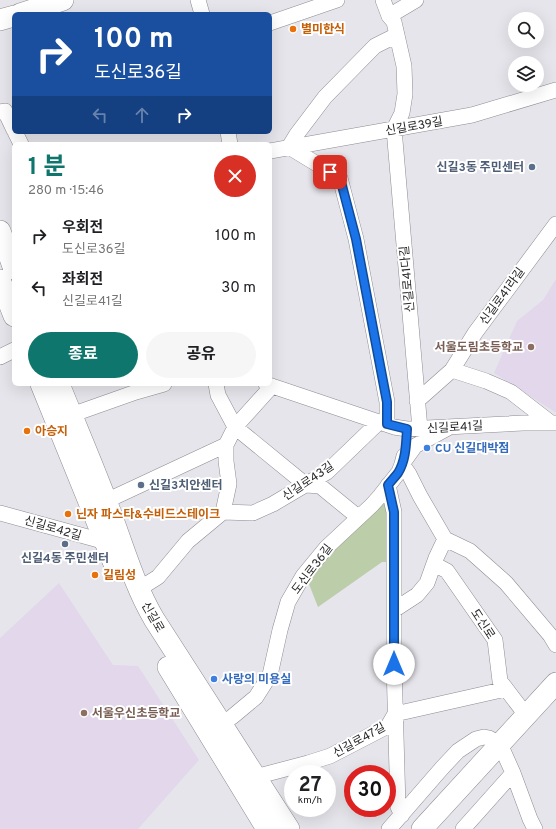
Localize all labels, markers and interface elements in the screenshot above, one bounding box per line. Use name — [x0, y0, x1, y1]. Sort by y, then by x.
map controls — [508, 12, 544, 92]
button: search — [508, 12, 544, 48]
text: 100 m — [94, 22, 174, 58]
place label: 별미한식 — [301, 22, 345, 38]
marker: 별미한식 — [288, 24, 298, 34]
icon: right — [28, 28, 80, 80]
button: layers — [508, 56, 544, 92]
text: 도신로36길 — [94, 62, 182, 85]
icon: left — [89, 104, 111, 126]
icon: ahead — [131, 104, 153, 126]
icon: right — [173, 104, 195, 126]
street label: 신길로39길 — [384, 114, 444, 140]
text: 1 분 — [28, 153, 66, 183]
button: close — [214, 155, 256, 197]
pin — [313, 155, 347, 189]
place label: 신길3동 주민센터 — [437, 160, 524, 176]
icon: arrive — [319, 161, 341, 183]
marker: 신길3동 주민센터 — [527, 162, 537, 172]
text: 280 m · 15:46 — [28, 183, 104, 199]
text: 우회전 — [62, 219, 103, 238]
icon: right — [28, 225, 50, 247]
text: 100 m — [215, 227, 256, 246]
text: 도신로36길 — [62, 242, 125, 258]
street label: 신길로41다길 — [397, 245, 419, 313]
street label: 신길로41라길 — [477, 265, 529, 328]
text: 좌회전 — [62, 271, 103, 290]
icon: left — [28, 277, 50, 299]
text: 30 m — [221, 279, 256, 298]
text: 신길로41길 — [62, 294, 123, 310]
button: 종료 — [28, 332, 138, 378]
button: 공유 — [146, 332, 256, 378]
place label: 서울도림초등학교 — [435, 340, 523, 356]
marker: 서울도림초등학교 — [526, 342, 536, 352]
street label: 신길로41길 — [427, 419, 483, 437]
place label: 아승지 — [35, 424, 68, 440]
marker: 아승지 — [22, 426, 32, 436]
place label: CU 신길대박점 — [435, 441, 509, 457]
marker: CU 신길대박점 — [422, 443, 432, 453]
street label: 신길로43길 — [280, 459, 337, 505]
place label: 신길3치안센터 — [149, 478, 222, 494]
marker: 신길3치안센터 — [136, 480, 146, 490]
place label: 닌자 파스타&수비드스테이크 — [76, 507, 220, 523]
marker: 닌자 파스타&수비드스테이크 — [63, 509, 73, 519]
street label: 신길로42길 — [22, 513, 83, 545]
marker: 신길4동 주민센터 — [60, 539, 70, 549]
street label: 도신로36길 — [289, 541, 337, 598]
place label: 신길4동 주민센터 — [21, 551, 109, 567]
place label: 길림성 — [103, 568, 136, 584]
marker: 길림성 — [90, 570, 100, 580]
street label: 신길로 — [137, 599, 167, 636]
street label: 도신로 — [466, 606, 498, 643]
position arrow — [373, 643, 415, 685]
place label: 사랑의 미용실 — [222, 672, 291, 688]
marker: 사랑의 미용실 — [209, 674, 219, 684]
place label: 서울우신초등학교 — [92, 706, 180, 722]
marker: 서울우신초등학교 — [79, 708, 89, 718]
street label: 신길로47길 — [330, 720, 389, 762]
speed limit sign: 30 — [344, 765, 396, 817]
text: 27 — [299, 773, 321, 799]
text: km/h — [298, 794, 322, 807]

